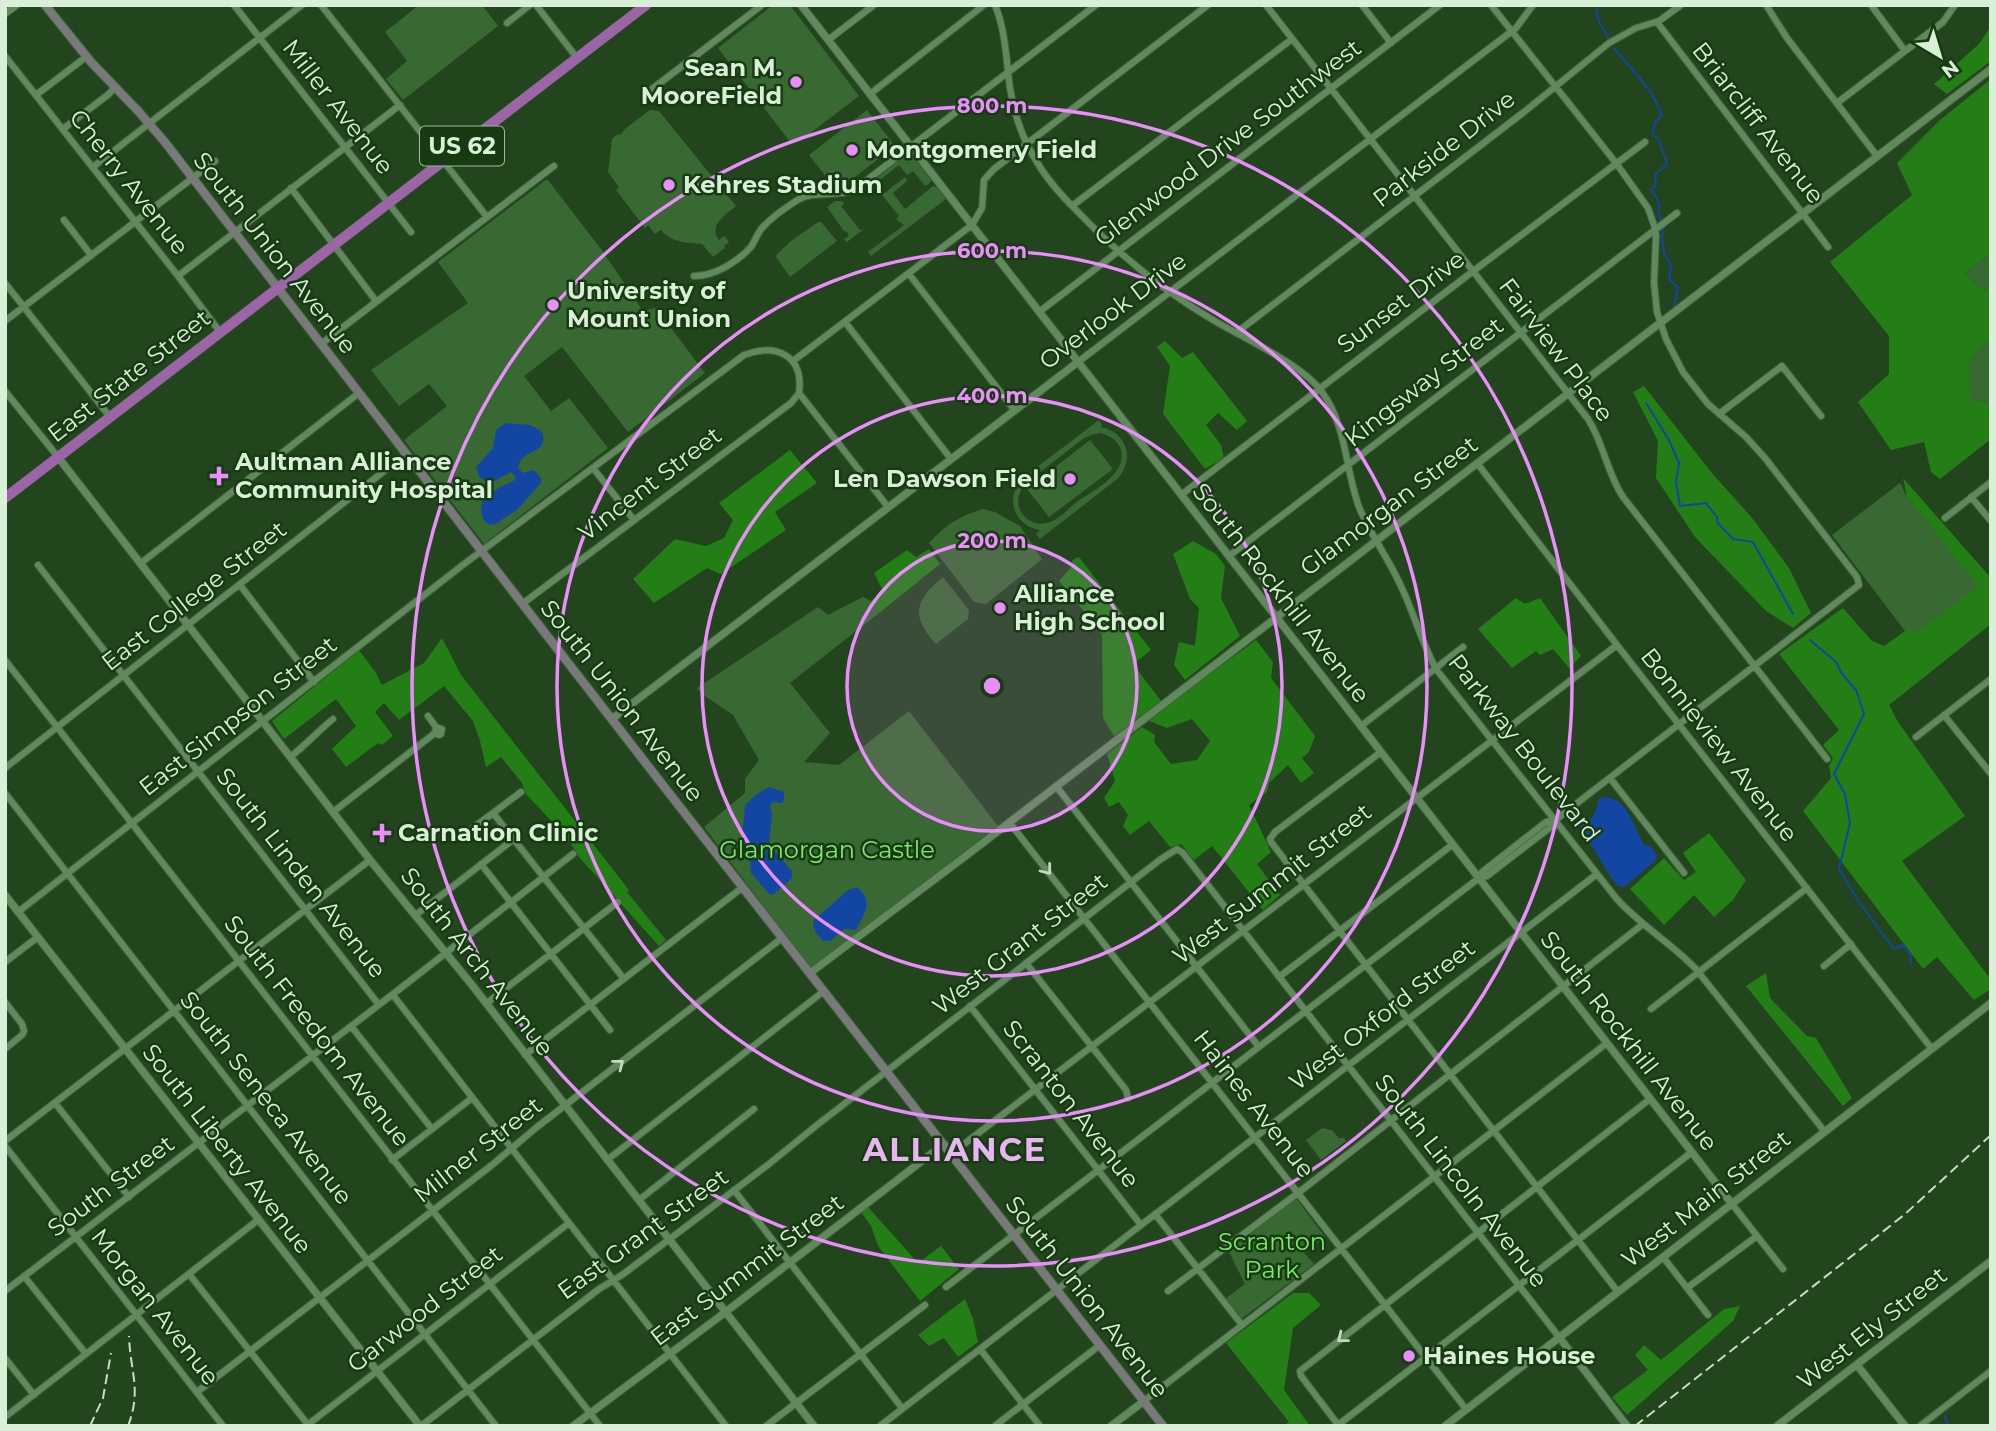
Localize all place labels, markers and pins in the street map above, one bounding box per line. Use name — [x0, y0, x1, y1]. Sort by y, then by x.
place label: Sean M. MooreField — [641, 53, 782, 110]
marker: Sean M. MooreField — [788, 74, 804, 90]
place label: Montgomery Field — [866, 135, 1097, 164]
marker: Montgomery Field — [844, 142, 860, 158]
place label: Kehres Stadium — [683, 170, 883, 199]
marker: Kehres Stadium — [661, 177, 677, 193]
place label: University of Mount Union — [567, 276, 731, 333]
marker: University of Mount Union — [545, 297, 561, 313]
place label: Aultman Alliance Community Hospital — [234, 447, 493, 504]
place label: Len Dawson Field — [833, 464, 1056, 493]
marker: Aultman Alliance Community Hospital — [209, 466, 229, 486]
marker: Len Dawson Field — [1062, 471, 1078, 487]
place label: Alliance High School — [1013, 579, 1166, 636]
marker: Alliance High School — [992, 600, 1008, 616]
centre of rings — [980, 674, 1004, 698]
place label: Carnation Clinic — [398, 818, 598, 847]
marker: Carnation Clinic — [372, 823, 392, 843]
place label: Haines House — [1423, 1341, 1595, 1370]
marker: Haines House — [1401, 1348, 1417, 1364]

